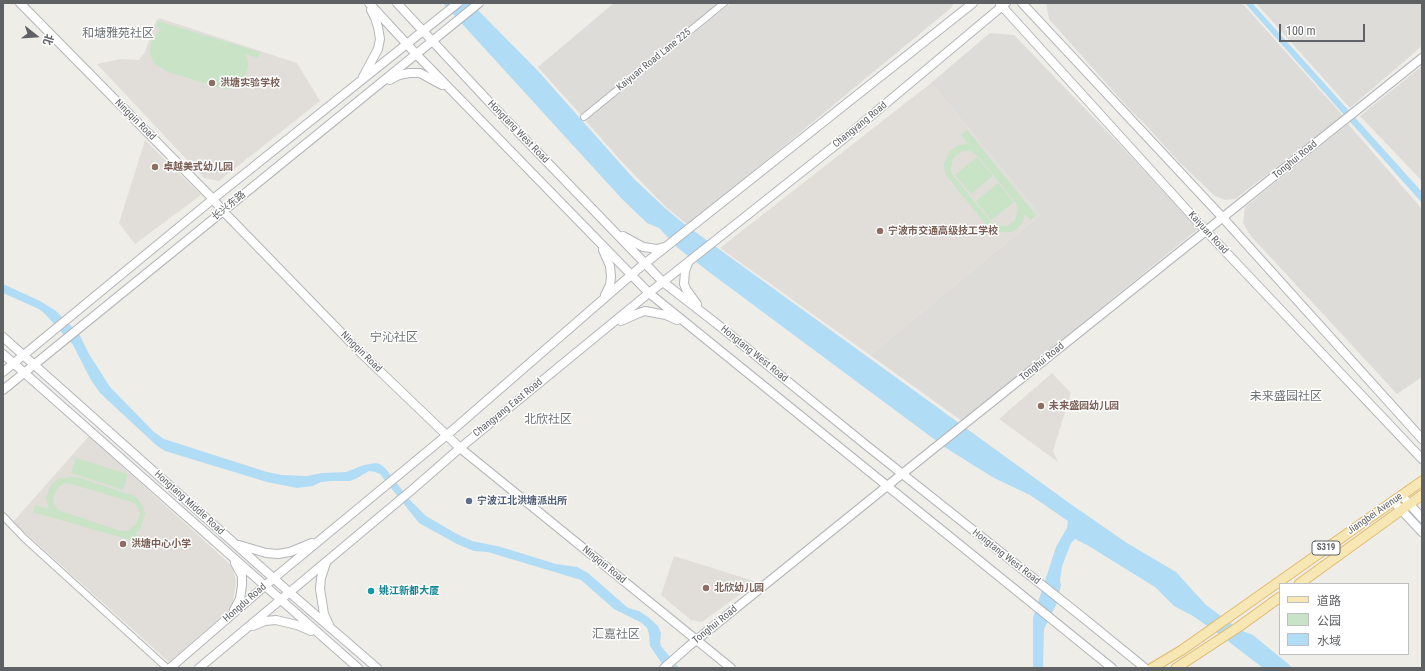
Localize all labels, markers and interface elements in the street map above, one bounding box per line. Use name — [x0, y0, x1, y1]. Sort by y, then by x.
north arrow — [16, 16, 56, 56]
scale bar — [1281, 16, 1367, 42]
text: 100 m — [1286, 24, 1316, 38]
street label: Kaiyuan Road Lane 225 — [614, 26, 694, 94]
district label: 和塘雅苑社区 — [82, 27, 154, 41]
text: 北 — [40, 32, 56, 47]
place label: 洪塘实验学校 — [220, 77, 280, 89]
marker: 洪塘实验学校 — [207, 78, 217, 88]
street label: Ningqin Road — [112, 97, 158, 143]
street label: Hongtang West Road — [485, 98, 551, 166]
street label: Changyang Road — [831, 100, 889, 150]
street label: Tonghui Road — [1270, 138, 1320, 182]
place label: 卓越美式幼儿园 — [163, 161, 233, 173]
marker: 卓越美式幼儿园 — [150, 162, 160, 172]
street label: 长兴东路 — [210, 189, 248, 223]
street label: Kaiyuan Road — [1185, 209, 1231, 257]
place label: 宁波市交通高级技工学校 — [888, 225, 998, 237]
marker: 宁波市交通高级技工学校 — [875, 226, 885, 236]
street label: Hongtang West Road — [718, 323, 790, 385]
street label: Ningqin Road — [338, 329, 384, 375]
district label: 宁沁社区 — [370, 331, 418, 345]
street label: Tonghui Road — [1017, 340, 1067, 384]
street label: Changyang East Road — [471, 376, 545, 440]
district label: 未来盛园社区 — [1250, 390, 1322, 404]
place label: 未来盛园幼儿园 — [1049, 400, 1119, 412]
marker: 未来盛园幼儿园 — [1036, 401, 1046, 411]
district label: 北欣社区 — [524, 413, 572, 427]
street label: Hongtang Middle Road — [152, 468, 226, 538]
street label: Jiangbei Avenue — [1345, 491, 1405, 537]
place label: 宁波江北洪塘派出所 — [477, 495, 567, 507]
marker: 宁波江北洪塘派出所 — [464, 496, 474, 506]
street label: Hongtang West Road — [970, 527, 1042, 587]
place label: 洪塘中心小学 — [131, 538, 191, 550]
marker: 洪塘中心小学 — [118, 539, 128, 549]
road number: S319 — [1312, 541, 1340, 555]
street label: Ningqin Road — [580, 544, 628, 586]
street label: Hongdu Road — [221, 581, 269, 625]
place label: 北欣幼儿园 — [714, 582, 764, 594]
marker: 北欣幼儿园 — [701, 583, 711, 593]
legend — [1279, 583, 1409, 655]
place label: 姚江新都大厦 — [379, 585, 439, 597]
marker: 姚江新都大厦 — [366, 586, 376, 596]
text: 道路 — [1317, 594, 1341, 608]
street label: Tonghui Road — [690, 603, 740, 647]
text: 公园 — [1317, 614, 1341, 628]
district label: 汇嘉社区 — [592, 628, 640, 642]
text: 水域 — [1317, 634, 1341, 648]

